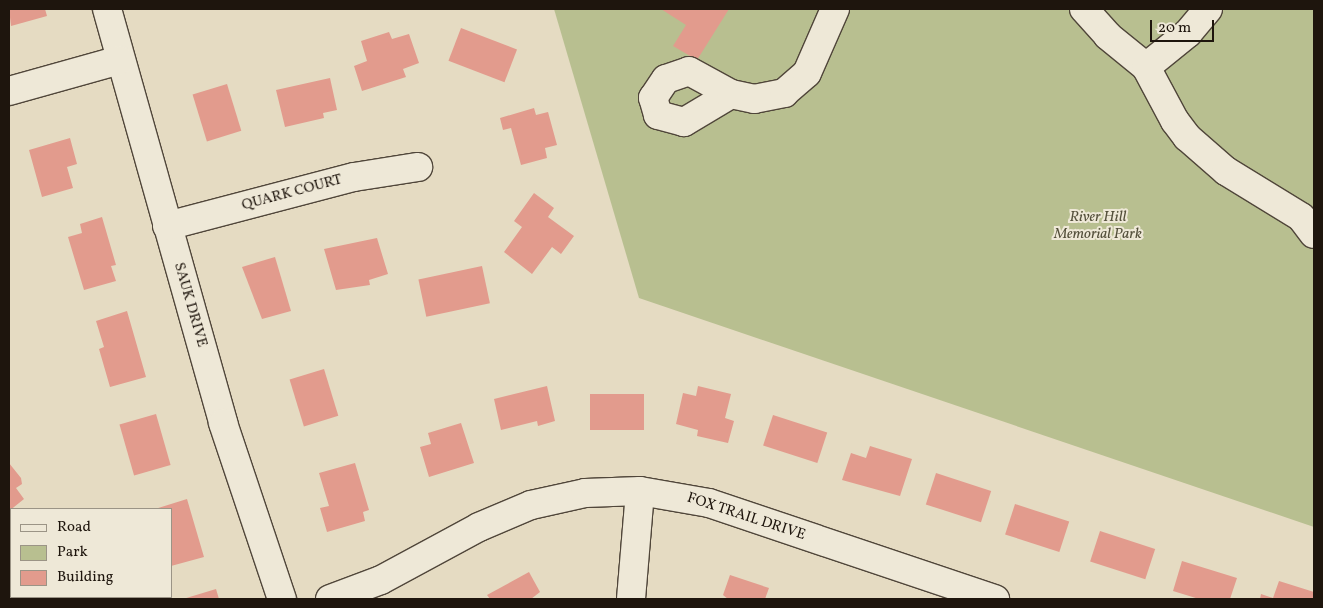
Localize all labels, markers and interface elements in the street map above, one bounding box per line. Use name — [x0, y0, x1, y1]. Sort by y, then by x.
scale bar — [1153, 10, 1217, 42]
text: 20 m — [1158, 18, 1191, 39]
street label: QUARK COURT — [240, 171, 344, 215]
park label: River Hill Memorial Park — [1054, 208, 1142, 243]
street label: SAUK DRIVE — [169, 261, 211, 349]
street label: FOX TRAIL DRIVE — [684, 489, 808, 545]
legend — [10, 508, 172, 598]
text: Road — [57, 517, 91, 538]
text: Park — [57, 542, 88, 563]
text: Building — [57, 567, 113, 588]

